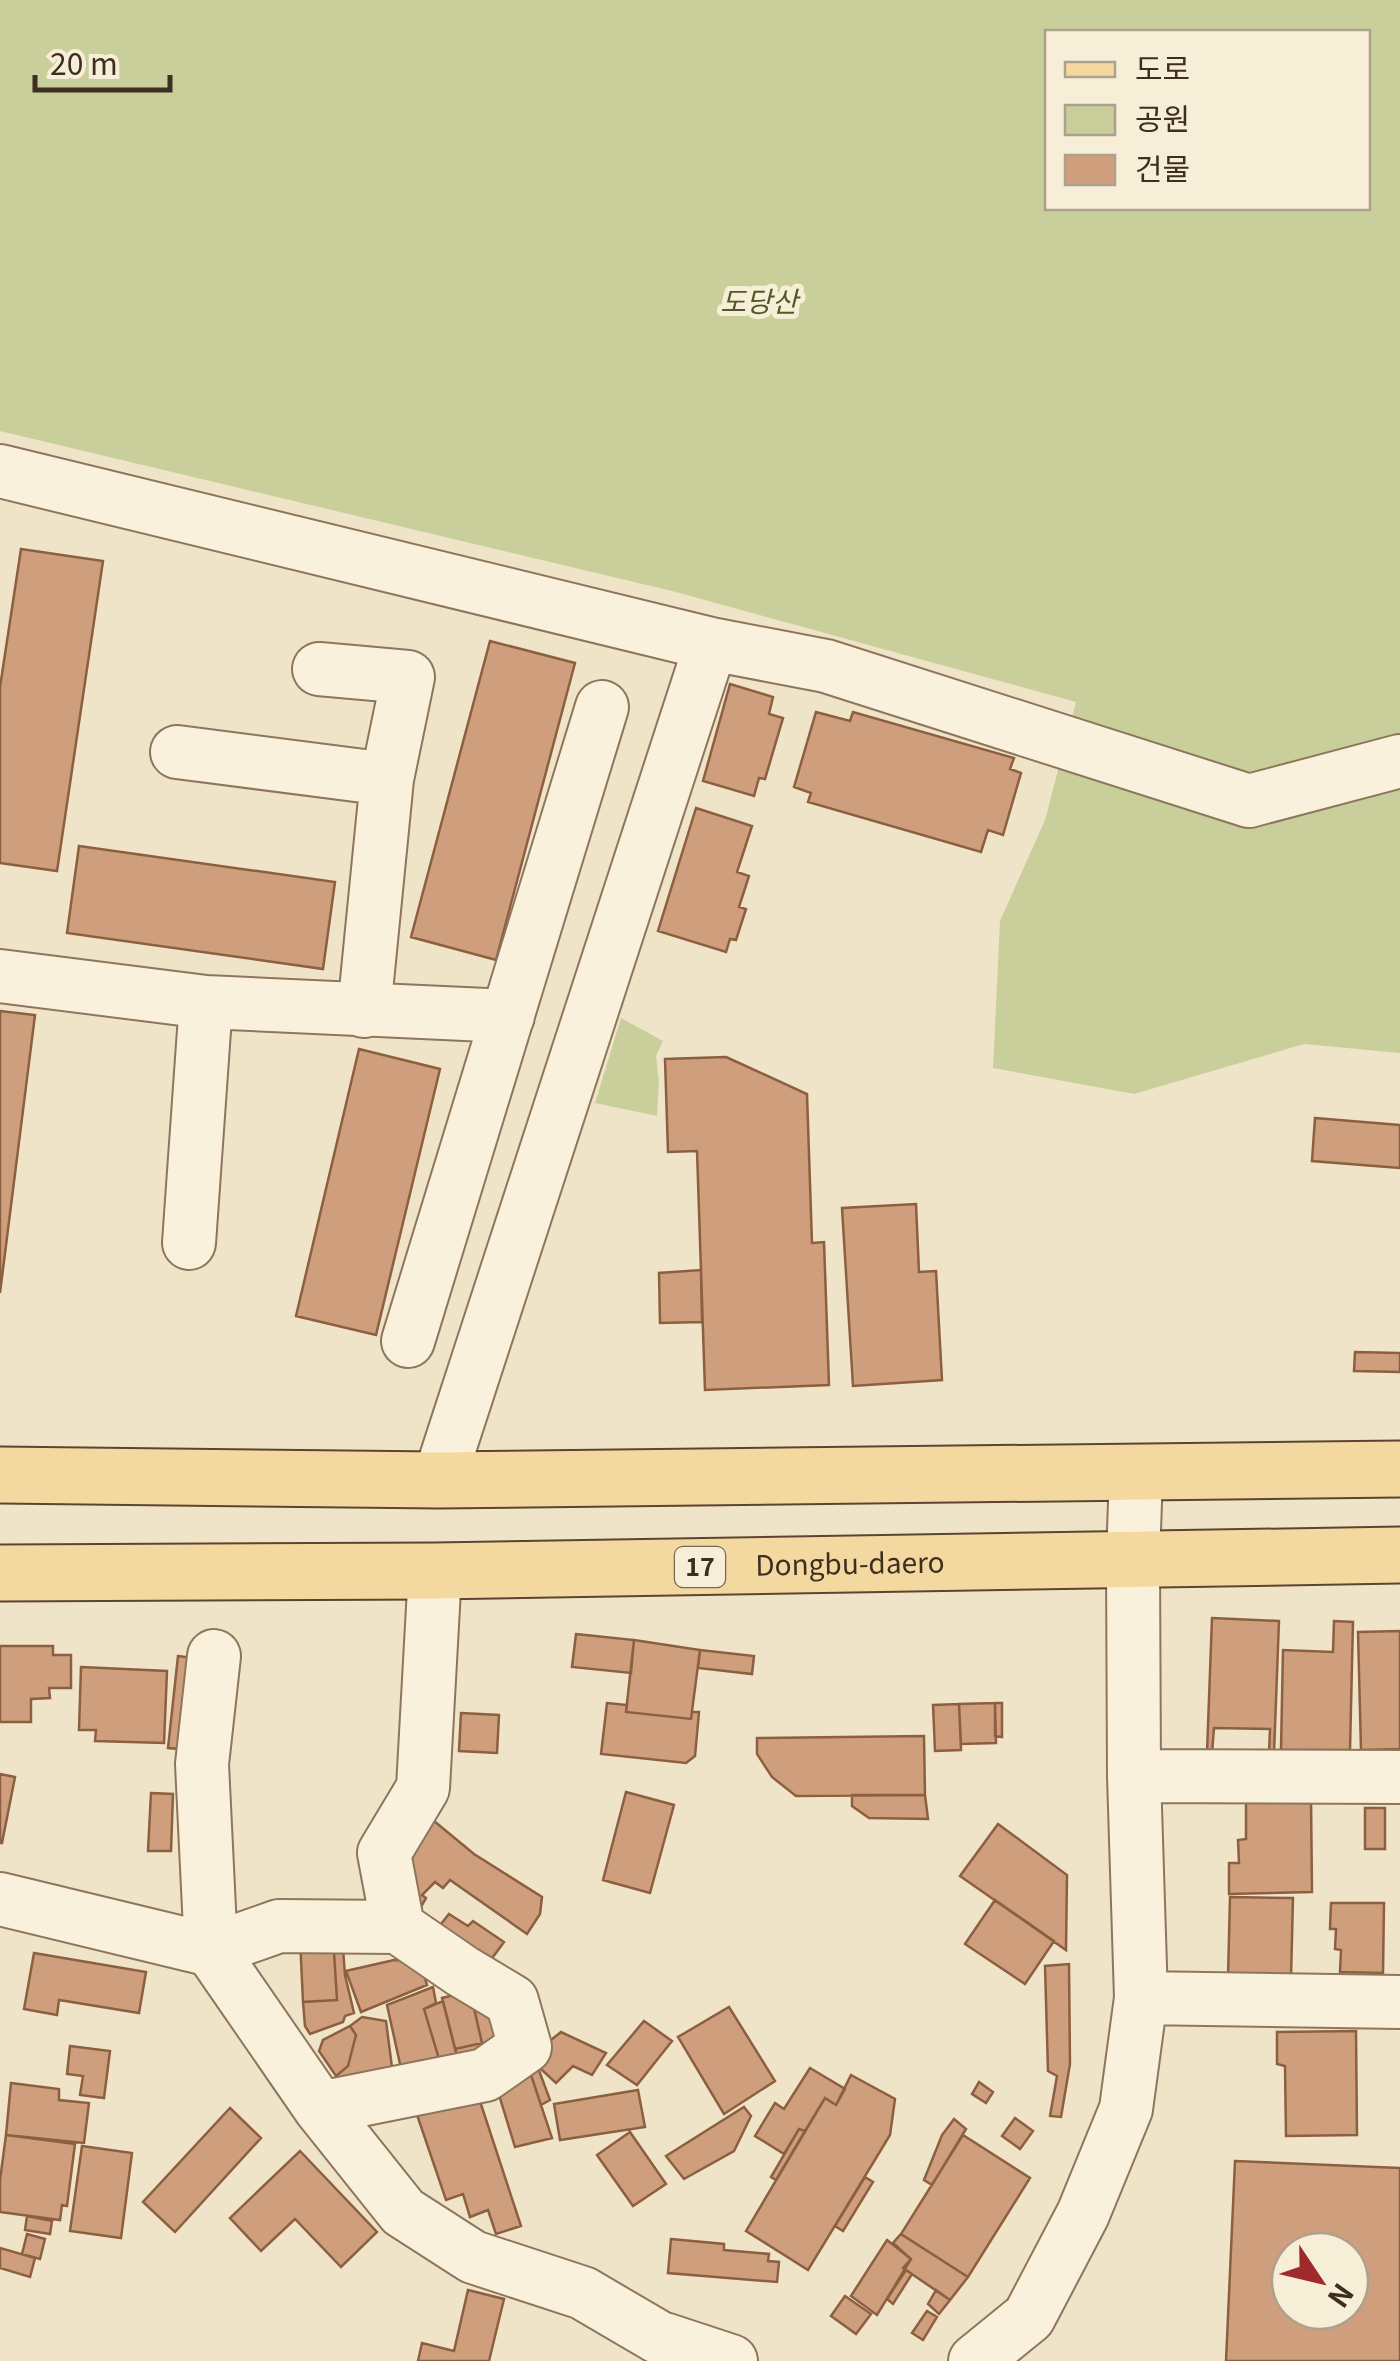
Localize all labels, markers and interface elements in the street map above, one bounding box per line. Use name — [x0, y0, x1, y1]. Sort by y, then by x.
scale bar — [35, 30, 170, 92]
legend — [1045, 30, 1370, 210]
text: 20 m — [50, 40, 118, 84]
text: 도로 — [1135, 45, 1190, 89]
text: 공원 — [1135, 95, 1190, 139]
text: 건물 — [1135, 145, 1190, 189]
park label: 도당산 — [720, 280, 801, 320]
street label: Dongbu-daero — [755, 1541, 945, 1584]
road number: 17 — [675, 1547, 725, 1587]
north arrow — [1270, 2231, 1370, 2331]
text: N — [1320, 2276, 1365, 2317]

